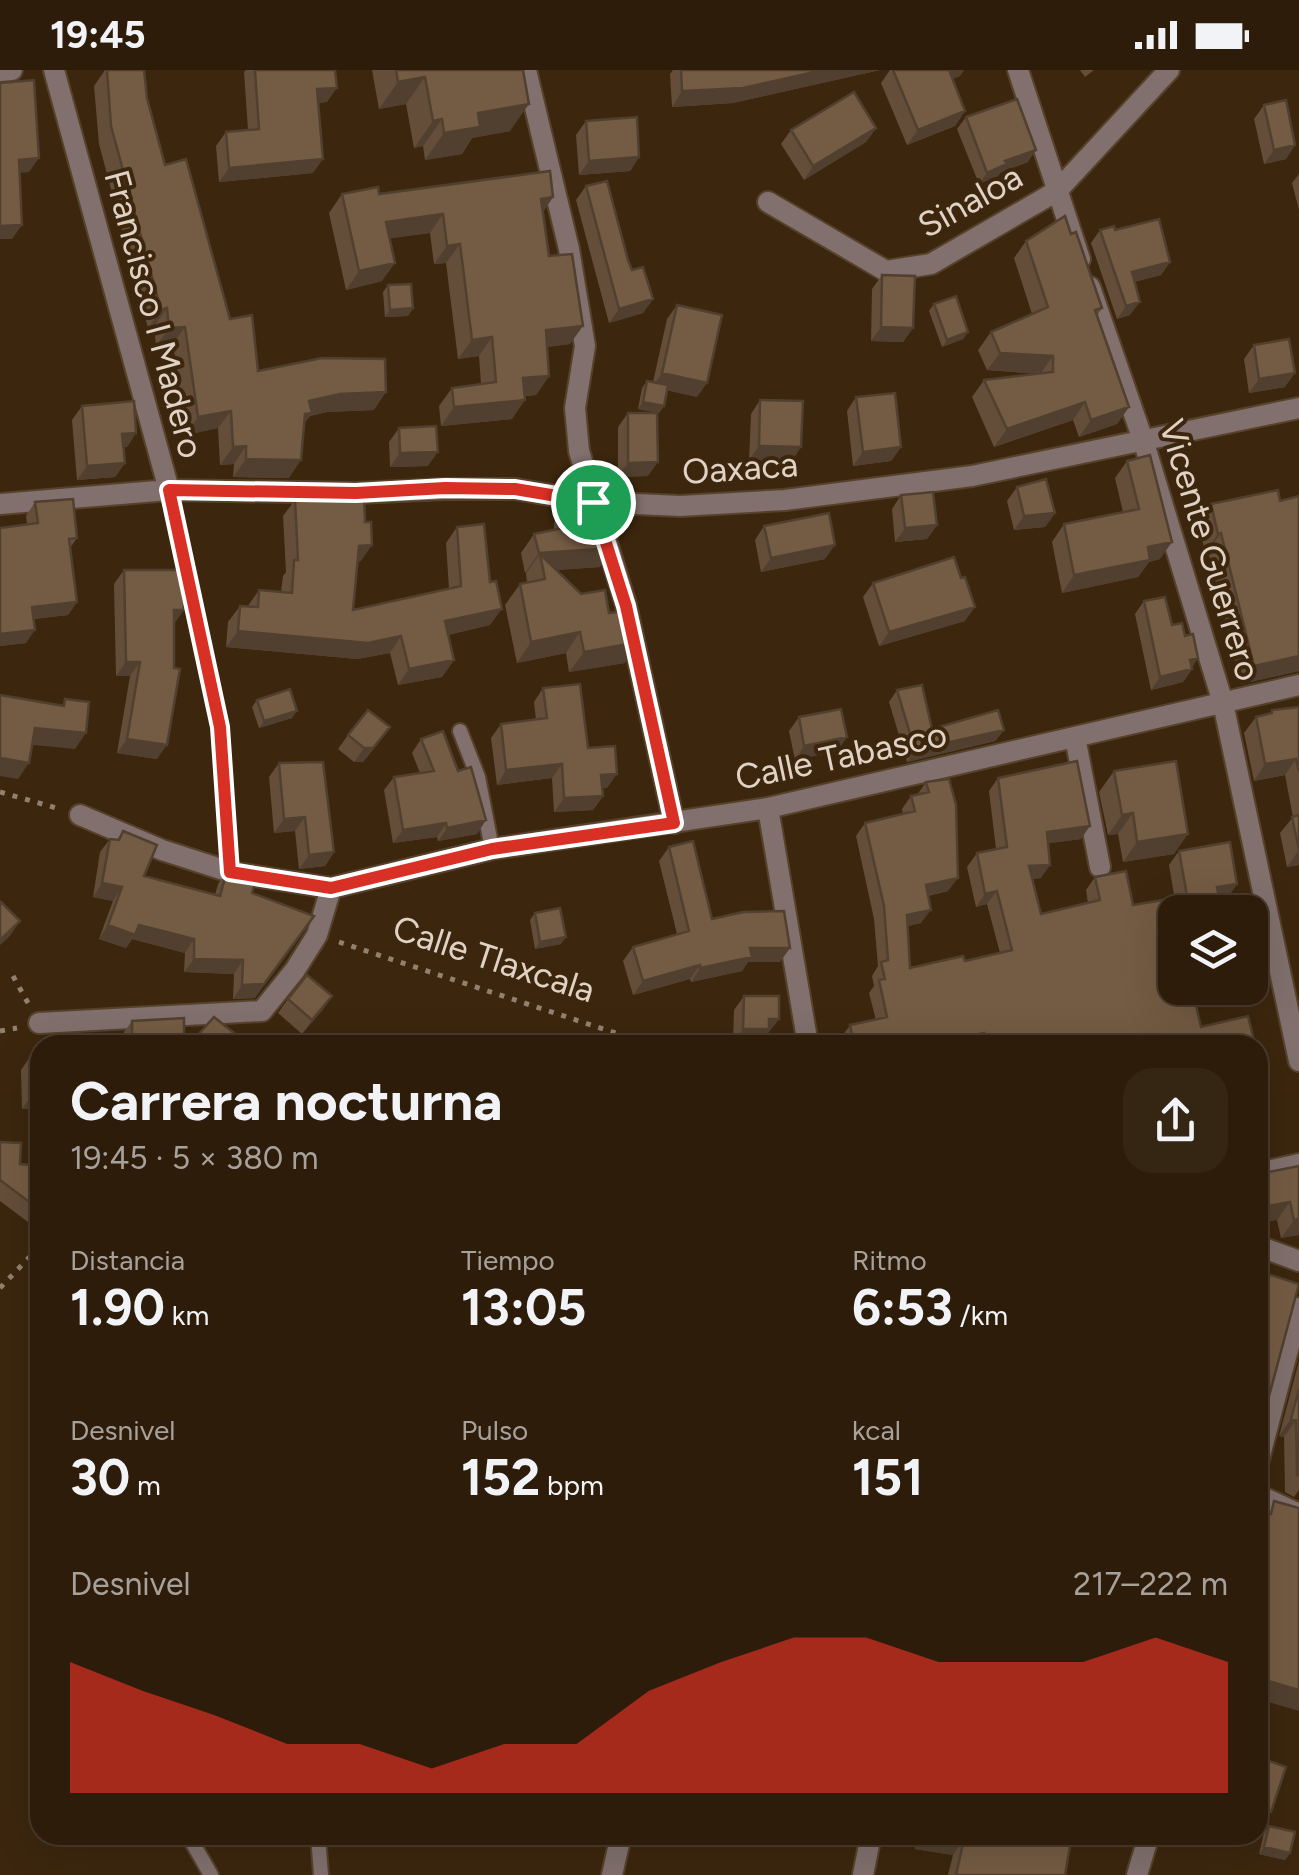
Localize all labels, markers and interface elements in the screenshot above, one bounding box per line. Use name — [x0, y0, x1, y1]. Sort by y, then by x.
text: 19:45 — [50, 12, 146, 58]
street label: Sinaloa — [910, 155, 1030, 247]
street label: Francisco I Madero — [95, 165, 213, 463]
street label: Vicente Guerrero — [1150, 414, 1270, 686]
street label: Oaxaca — [681, 443, 799, 493]
pin — [551, 460, 636, 545]
icon: arrive — [566, 475, 621, 530]
street label: Calle Tabasco — [731, 713, 951, 799]
map controls — [1158, 895, 1268, 1005]
button: layers — [1158, 895, 1268, 1005]
street label: Calle Tlaxcala — [388, 907, 600, 1011]
text: Carrera nocturna — [70, 1068, 503, 1134]
button: share — [1123, 1068, 1228, 1173]
text: 19:45 · 5 × 380 m — [70, 1139, 318, 1177]
text: Distancia — [70, 1243, 185, 1277]
text: Tiempo — [461, 1243, 555, 1277]
text: Ritmo — [852, 1243, 927, 1277]
text: 1.90 — [70, 1277, 165, 1338]
text: 13:05 — [461, 1277, 586, 1338]
text: 6:53 — [852, 1277, 953, 1338]
text: km — [165, 1298, 209, 1332]
text: /km — [953, 1298, 1008, 1332]
text: Desnivel — [70, 1413, 175, 1447]
text: Pulso — [461, 1413, 528, 1447]
text: kcal — [852, 1413, 901, 1447]
text: 30 — [70, 1447, 130, 1508]
text: 152 — [461, 1447, 540, 1508]
text: 151 — [852, 1447, 923, 1508]
text: m — [130, 1468, 161, 1502]
text: bpm — [540, 1468, 604, 1502]
text: Desnivel — [70, 1565, 190, 1603]
text: 217–222 m — [1073, 1565, 1228, 1603]

